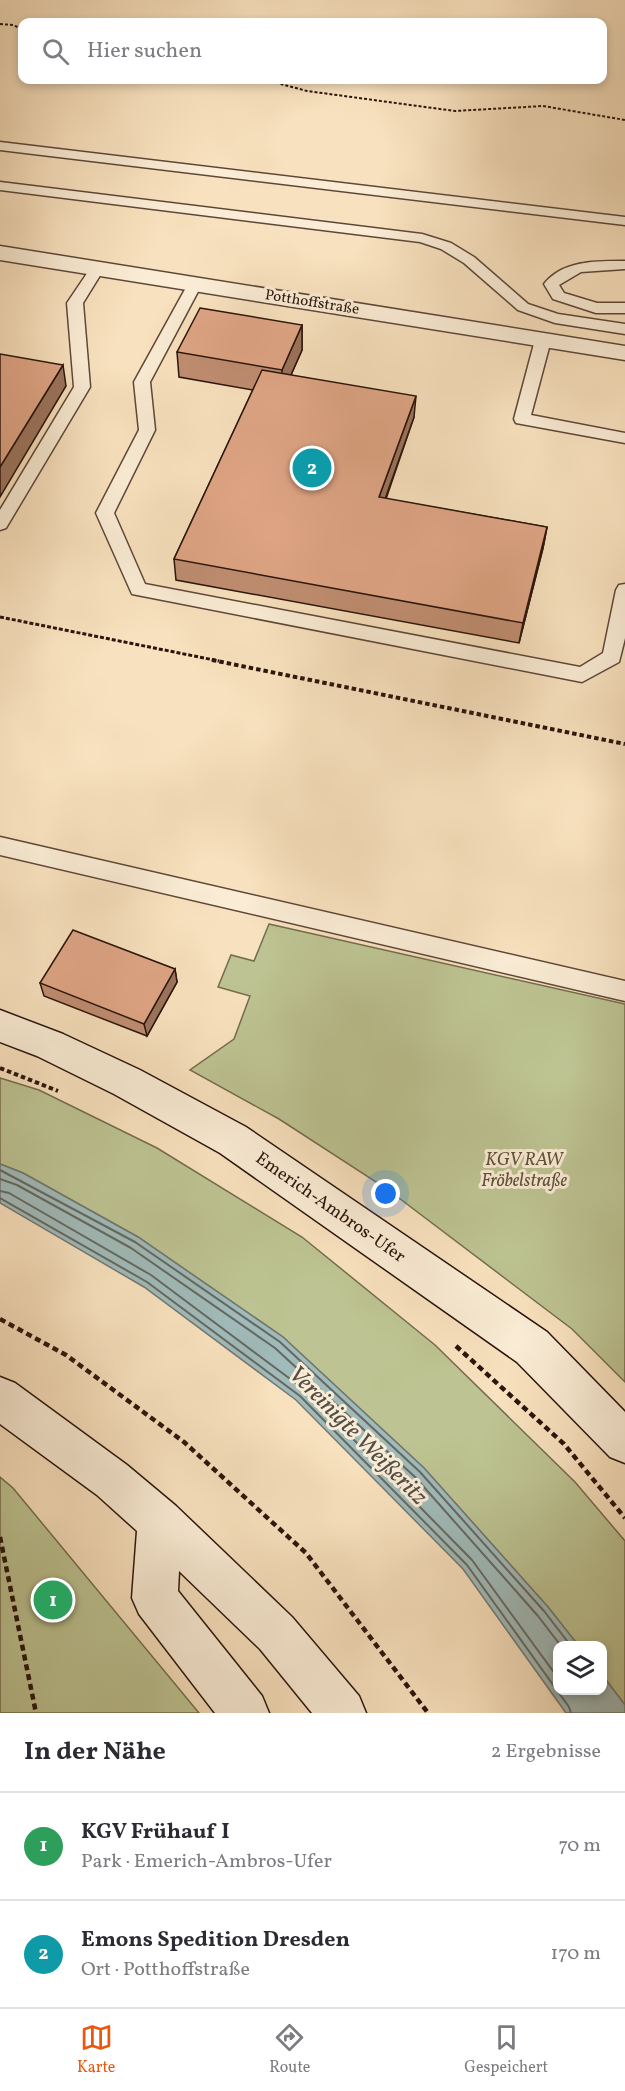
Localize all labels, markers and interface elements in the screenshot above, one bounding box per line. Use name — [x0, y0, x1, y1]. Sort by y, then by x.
search box — [18, 18, 607, 84]
icon: search — [39, 35, 72, 68]
text: Hier suchen — [87, 36, 202, 67]
street label: Potthoffstraße — [263, 285, 361, 321]
pin: 2 — [292, 446, 332, 490]
street label: Emerich-Ambros-Ufer — [250, 1147, 411, 1270]
park label: KGV RAW Fröbelstraße — [481, 1148, 567, 1194]
your location — [371, 1179, 400, 1208]
water label: Vereinigte Weißeritz — [279, 1358, 435, 1514]
pin: 1 — [34, 1578, 72, 1622]
map controls — [553, 1641, 607, 1695]
button: layers — [553, 1641, 607, 1695]
text: In der Nähe — [24, 1734, 166, 1770]
text: 2 Ergebnisse — [491, 1738, 601, 1766]
text: KGV Frühauf I — [81, 1817, 230, 1848]
text: 1 — [39, 1832, 48, 1860]
text: 70 m — [558, 1832, 601, 1860]
text: Park · Emerich-Ambros-Ufer — [81, 1848, 332, 1876]
text: Emons Spedition Dresden — [81, 1925, 350, 1956]
text: 2 — [38, 1940, 49, 1968]
text: 170 m — [551, 1940, 601, 1968]
text: Ort · Potthoffstraße — [81, 1956, 250, 1984]
tab: Karte — [77, 2021, 115, 2079]
tab: Route — [269, 2021, 310, 2079]
tab: Gespeichert — [464, 2021, 548, 2079]

